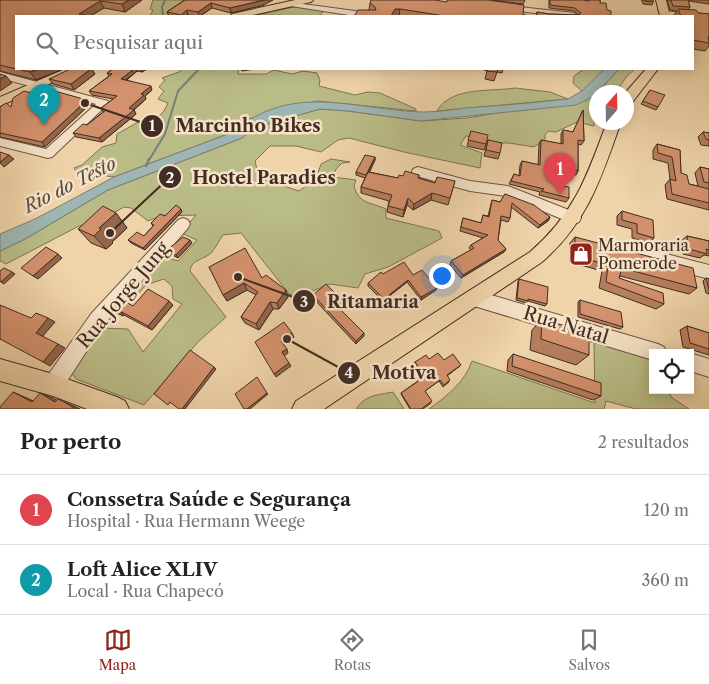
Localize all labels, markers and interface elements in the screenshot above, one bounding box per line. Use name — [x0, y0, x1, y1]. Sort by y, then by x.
search box — [15, 15, 694, 70]
icon: search — [33, 29, 61, 57]
text: Pesquisar aqui — [73, 31, 203, 54]
pin: 2 — [28, 84, 60, 125]
north arrow — [589, 85, 634, 130]
callout: Marcinho Bikes — [140, 109, 330, 142]
text: Marcinho Bikes — [175, 115, 321, 137]
text: 1 — [149, 116, 156, 135]
water label: Rio do Testo — [18, 152, 120, 219]
pin: 1 — [544, 153, 576, 194]
callout: Hostel Paradies — [157, 161, 346, 194]
text: Hostel Paradies — [192, 167, 336, 189]
text: 2 — [166, 168, 175, 187]
place label: Marmoraria Pomerode — [598, 235, 690, 273]
street label: Rua Jorge Jung — [72, 236, 175, 353]
shop icon: Marmoraria Pomerode — [568, 241, 594, 267]
your location — [429, 263, 455, 289]
callout: Ritamaria — [292, 285, 428, 318]
text: Ritamaria — [327, 291, 420, 313]
text: 3 — [300, 292, 308, 311]
street label: Rua Natal — [521, 301, 612, 349]
map controls — [649, 349, 694, 394]
button: locate — [649, 349, 694, 394]
callout: Motiva — [337, 356, 446, 389]
text: Motiva — [372, 362, 437, 384]
text: 4 — [345, 363, 354, 382]
text: Por perto — [20, 429, 121, 454]
text: 2 resultados — [598, 432, 689, 452]
text: Conssetra Saúde e Segurança — [67, 488, 351, 511]
text: 1 — [32, 500, 40, 520]
text: 120 m — [644, 500, 689, 520]
text: Hospital · Rua Hermann Weege — [67, 511, 305, 531]
text: Loft Alice XLIV — [67, 558, 217, 581]
text: 2 — [31, 570, 41, 590]
text: 360 m — [642, 570, 689, 590]
text: Local · Rua Chapecó — [67, 581, 224, 601]
tab: Mapa — [99, 626, 136, 674]
tab: Rotas — [334, 626, 371, 674]
tab: Salvos — [569, 626, 610, 674]

